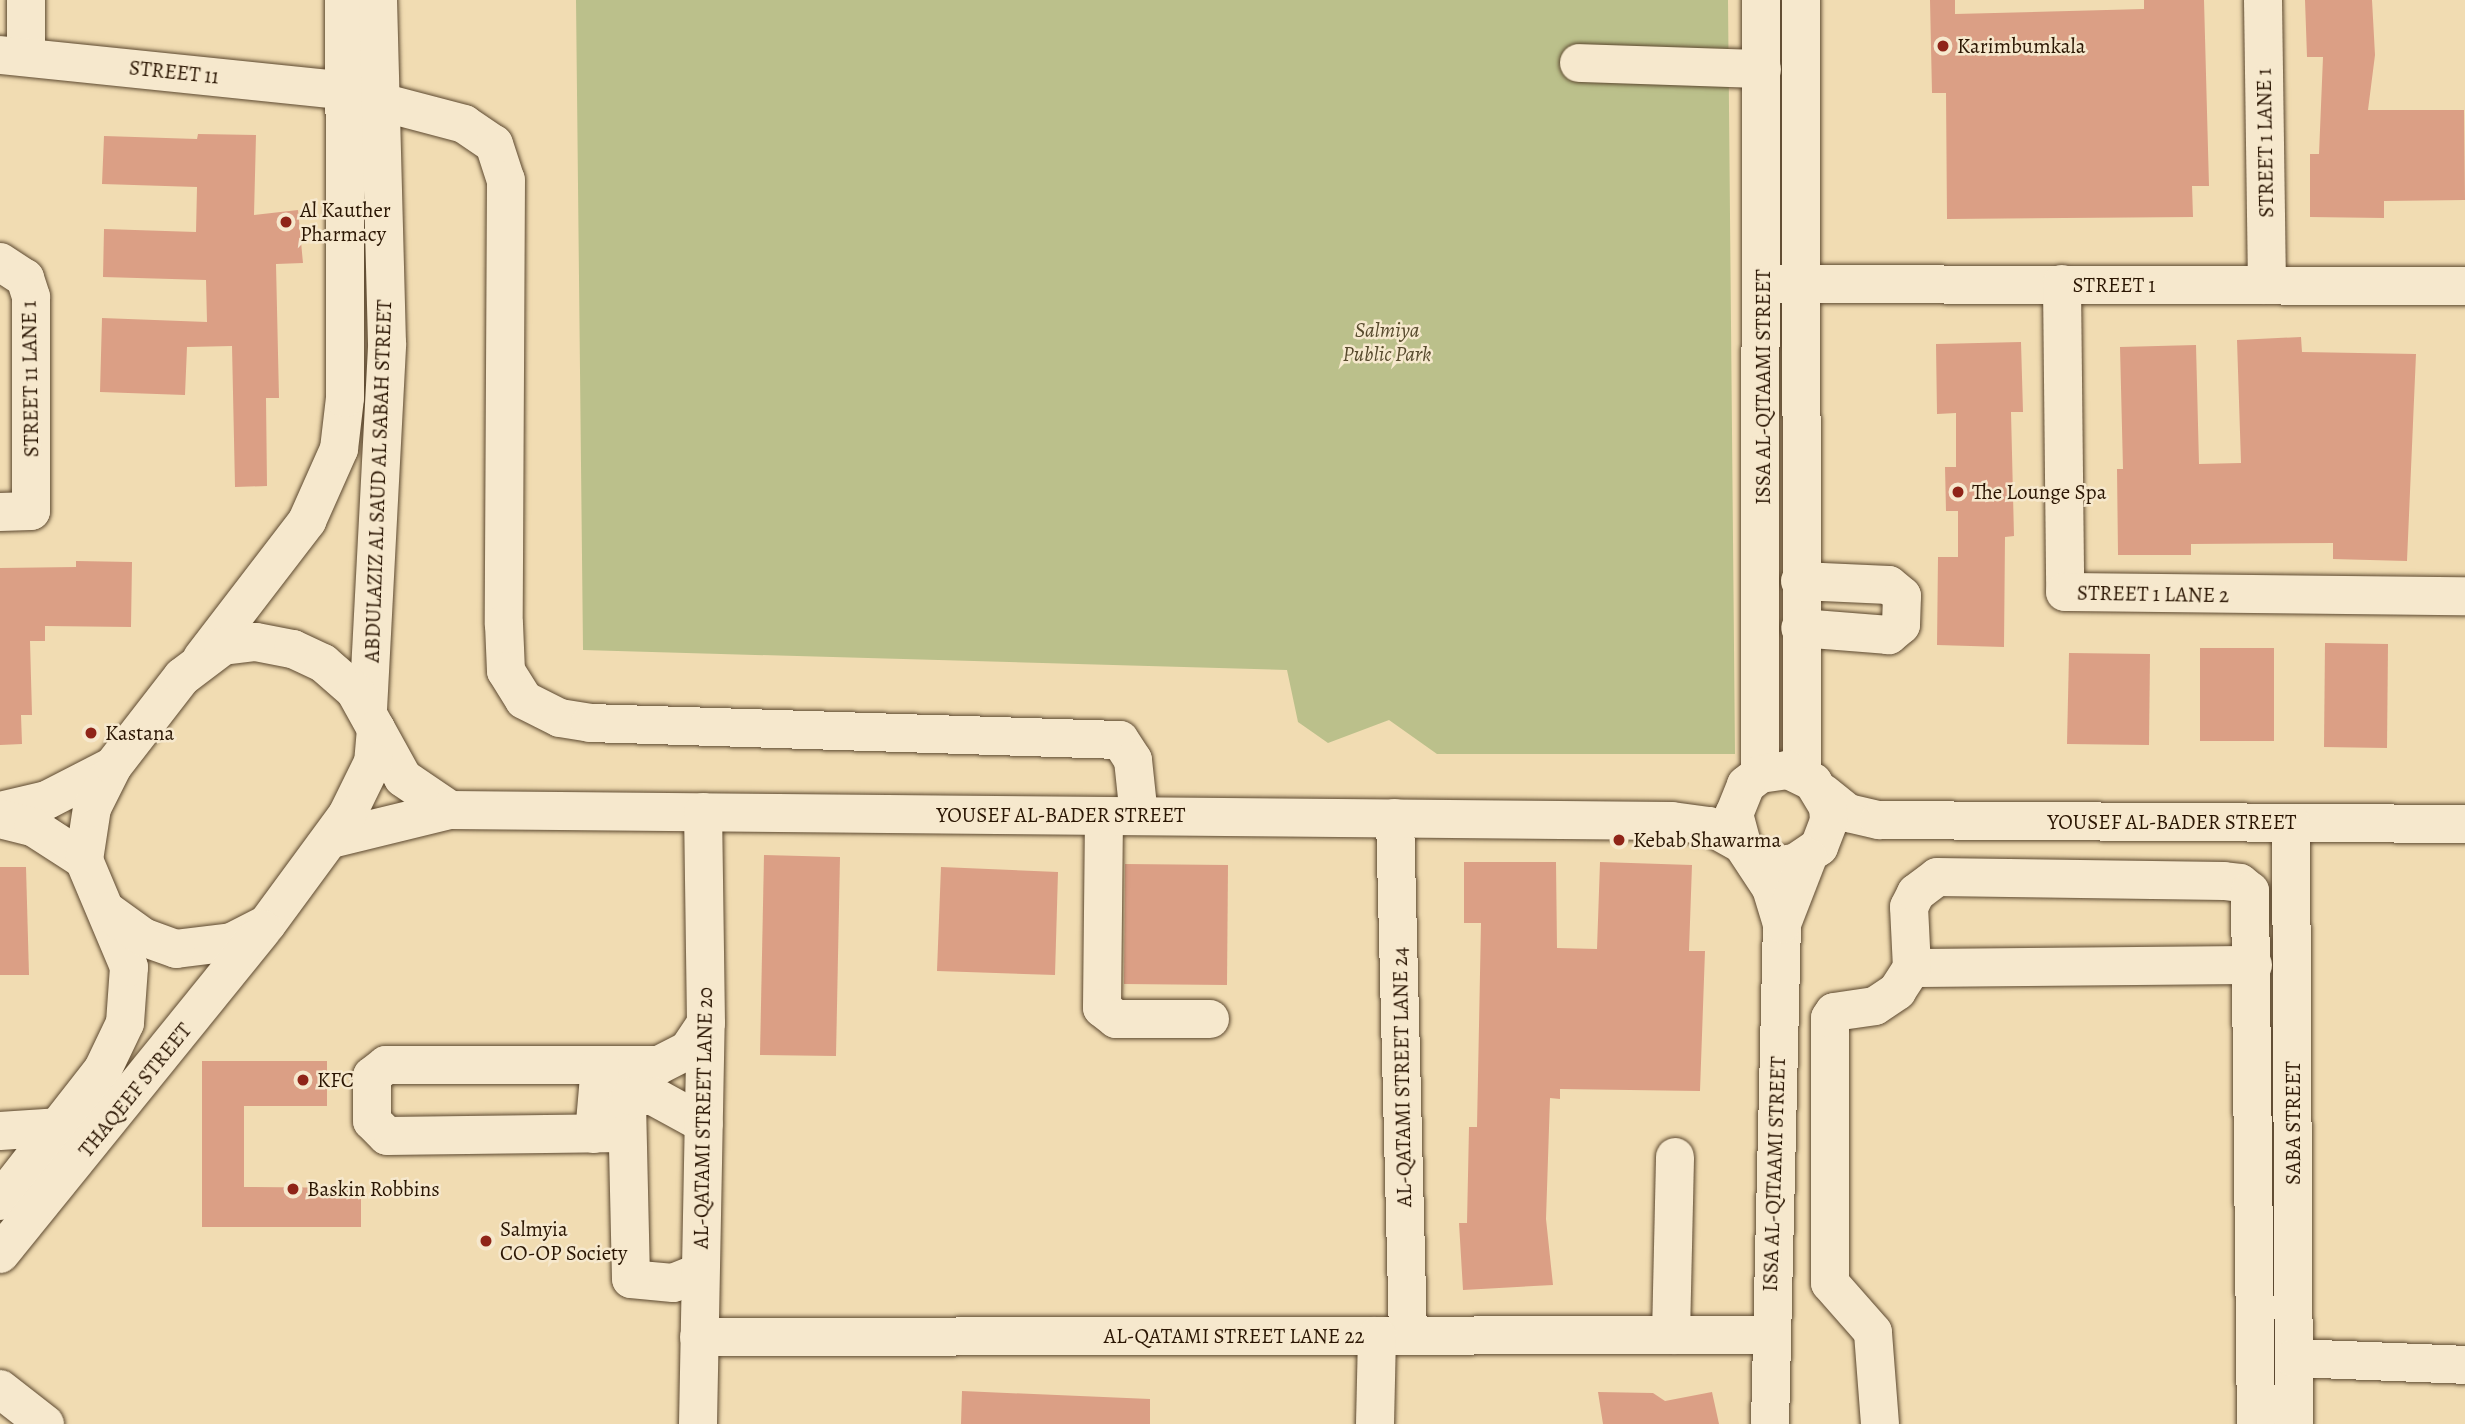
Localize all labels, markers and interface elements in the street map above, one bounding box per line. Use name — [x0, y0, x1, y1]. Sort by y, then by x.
place label: Karimbumkala — [1957, 33, 2085, 59]
marker: Karimbumkala — [1935, 38, 1951, 54]
street label: STREET 11 — [128, 55, 220, 89]
street label: STREET 1 LANE 1 — [2251, 68, 2279, 218]
place label: Al Kauther Pharmacy — [300, 197, 391, 247]
marker: Al Kauther Pharmacy — [278, 214, 294, 230]
street label: ISSA AL-QITAAMI STREET — [1750, 269, 1776, 505]
street label: STREET 1 — [2072, 272, 2156, 298]
street label: ABDULAZIZ AL SAUD AL SABAH STREET — [359, 299, 397, 663]
street label: STREET 11 LANE 1 — [16, 300, 44, 458]
park label: Salmiya Public Park — [1343, 317, 1431, 367]
place label: The Lounge Spa — [1972, 479, 2106, 505]
marker: The Lounge Spa — [1950, 484, 1966, 500]
street label: STREET 1 LANE 2 — [2077, 580, 2229, 608]
place label: Kastana — [105, 720, 174, 746]
marker: Kastana — [83, 725, 99, 741]
street label: YOUSEF AL-BADER STREET — [936, 802, 1186, 828]
street label: YOUSEF AL-BADER STREET — [2047, 809, 2297, 835]
place label: Kebab Shawarma — [1633, 827, 1781, 853]
marker: Kebab Shawarma — [1611, 832, 1627, 848]
street label: AL-QATAMI STREET LANE 24 — [1387, 947, 1417, 1207]
street label: AL-QATAMI STREET LANE 20 — [688, 987, 718, 1249]
street label: THAQEEF STREET — [73, 1018, 197, 1162]
street label: ISSA AL-QITAAMI STREET — [1757, 1056, 1791, 1292]
street label: SABA STREET — [2280, 1061, 2306, 1185]
place label: KFC — [317, 1067, 354, 1093]
marker: KFC — [295, 1072, 311, 1088]
place label: Baskin Robbins — [307, 1176, 440, 1202]
marker: Baskin Robbins — [285, 1181, 301, 1197]
place label: Salmyia CO-OP Society — [500, 1216, 627, 1266]
marker: Salmyia CO-OP Society — [478, 1233, 494, 1249]
street label: AL-QATAMI STREET LANE 22 — [1104, 1323, 1364, 1349]

